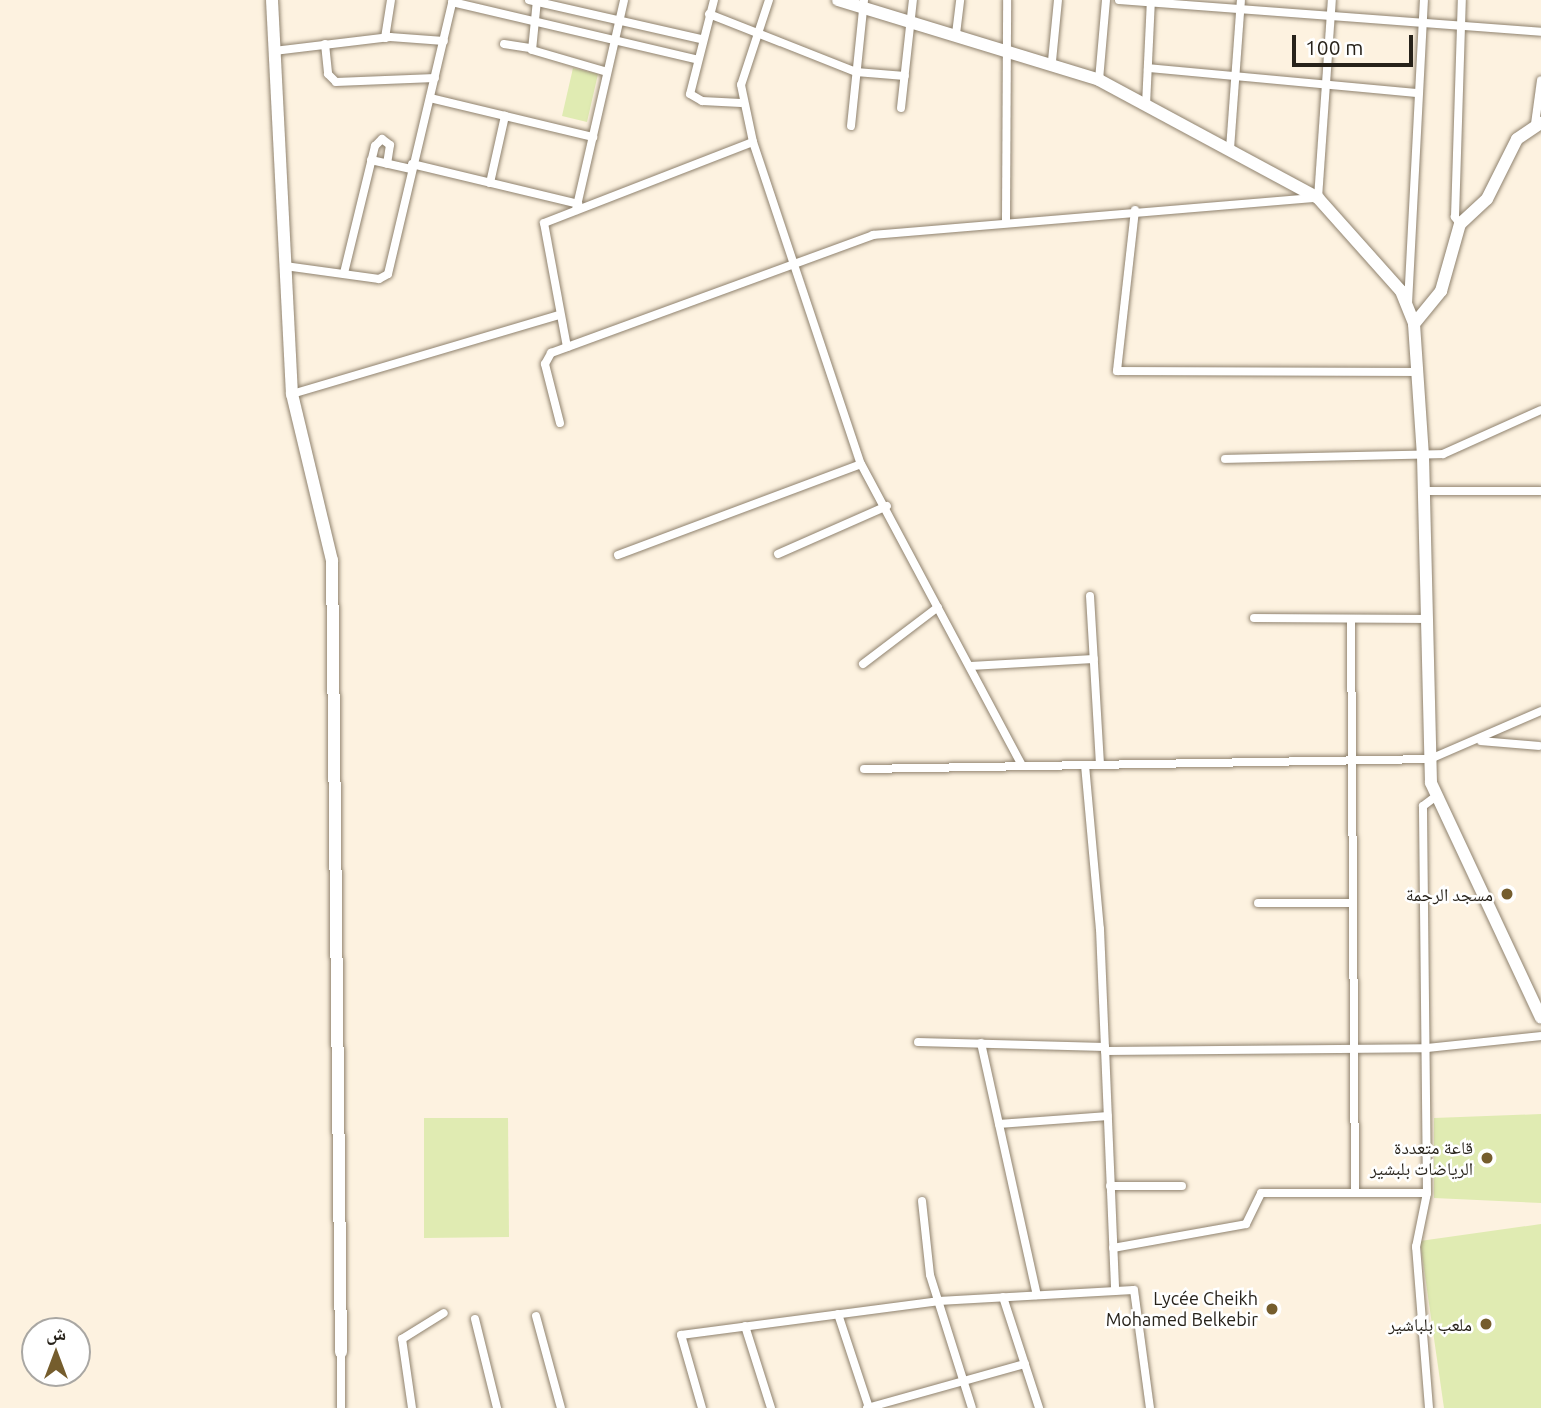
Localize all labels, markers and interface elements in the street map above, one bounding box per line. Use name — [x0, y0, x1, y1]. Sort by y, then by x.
scale bar — [1296, 21, 1417, 65]
text: 100 m — [1305, 35, 1363, 59]
place label: مسجد الرحمة — [1406, 883, 1493, 905]
marker: مسجد الرحمة — [1499, 886, 1515, 902]
place label: قاعة متعددة الرياضات بلبشير — [1370, 1137, 1473, 1180]
marker: قاعة متعددة الرياضات بلبشير — [1479, 1150, 1495, 1166]
place label: Lycée Cheikh Mohamed Belkebir — [1106, 1288, 1258, 1330]
marker: Lycée Cheikh Mohamed Belkebir — [1264, 1301, 1280, 1317]
place label: ملعب بلباشير — [1388, 1313, 1472, 1335]
marker: ملعب بلباشير — [1478, 1316, 1494, 1332]
north arrow — [21, 1317, 91, 1387]
text: ش — [46, 1322, 66, 1344]

